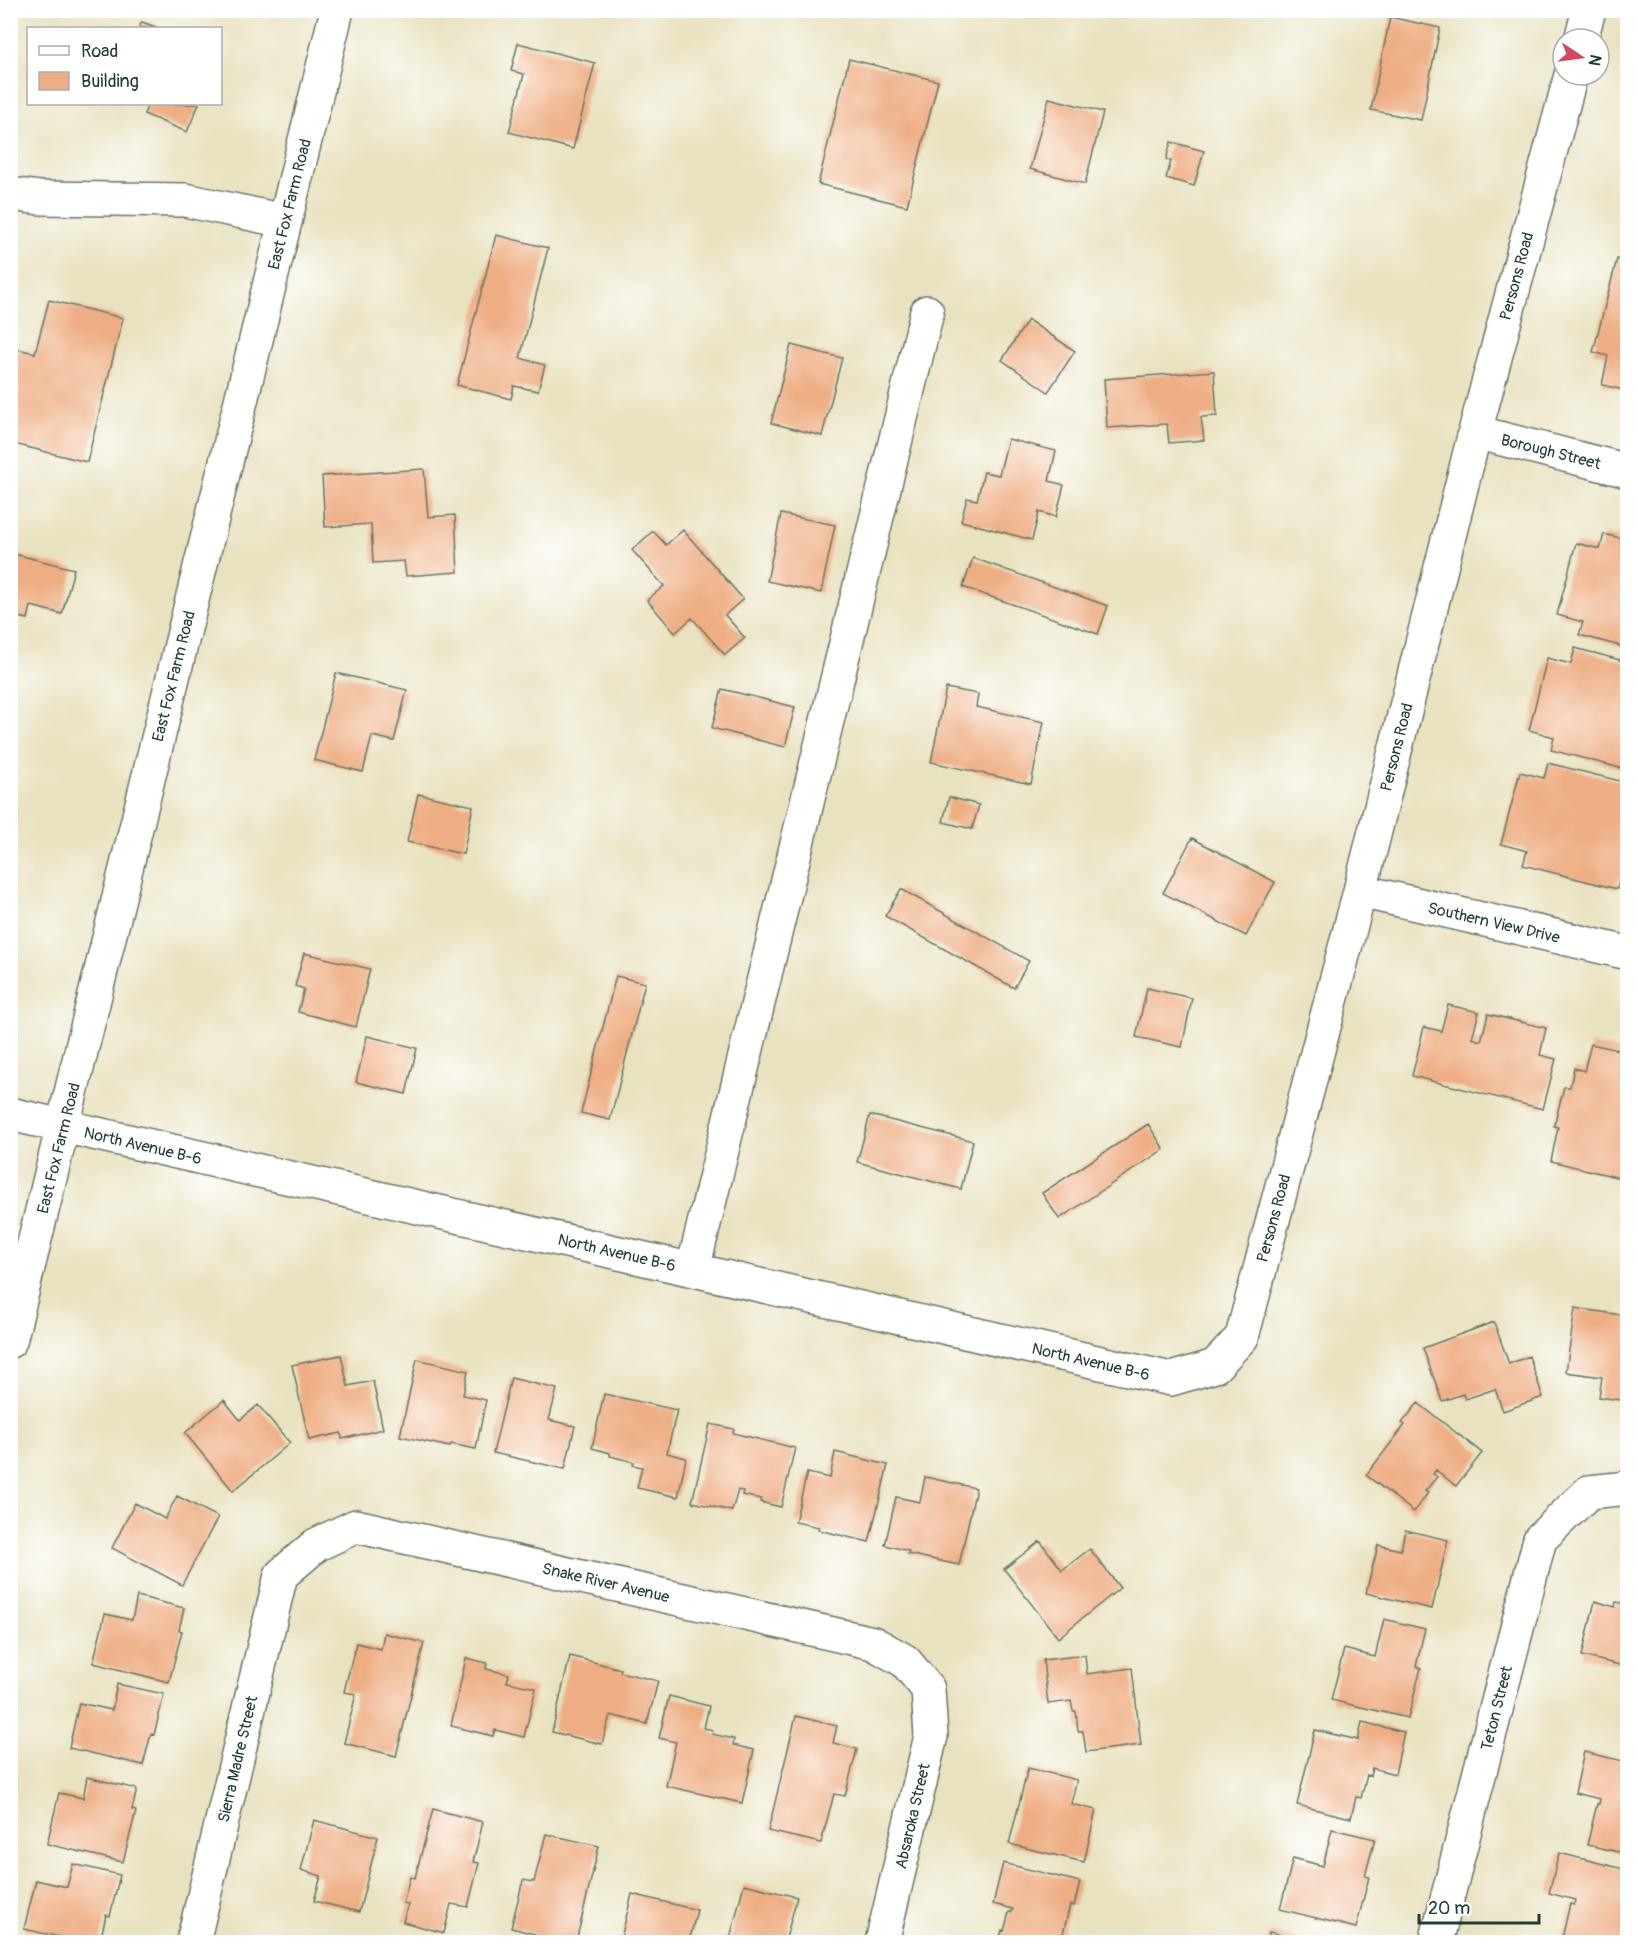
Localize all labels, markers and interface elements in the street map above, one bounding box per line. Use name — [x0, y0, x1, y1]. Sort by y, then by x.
legend — [27, 27, 222, 105]
north arrow — [1551, 27, 1611, 87]
text: Road — [81, 40, 118, 63]
text: N — [1584, 53, 1606, 68]
text: Building — [81, 70, 139, 93]
street label: East Fox Farm Road — [264, 137, 316, 272]
street label: Persons Road — [1496, 230, 1538, 323]
street label: Borough Street — [1499, 430, 1603, 474]
street label: East Fox Farm Road — [148, 609, 200, 744]
street label: Persons Road — [1376, 701, 1418, 794]
street label: Southern View Drive — [1426, 898, 1562, 948]
street label: East Fox Farm Road — [33, 1081, 85, 1216]
street label: North Avenue B-6 — [82, 1123, 204, 1169]
street label: Persons Road — [1253, 1172, 1295, 1265]
street label: North Avenue B-6 — [556, 1230, 678, 1276]
street label: North Avenue B-6 — [1030, 1339, 1152, 1385]
street label: Snake River Avenue — [540, 1559, 671, 1607]
street label: Teton Street — [1477, 1663, 1517, 1753]
street label: Sierra Madre Street — [214, 1693, 262, 1824]
street label: Absaroka Street — [891, 1761, 935, 1871]
scale bar — [1419, 1887, 1539, 1925]
text: 20 m — [1428, 1897, 1470, 1920]

